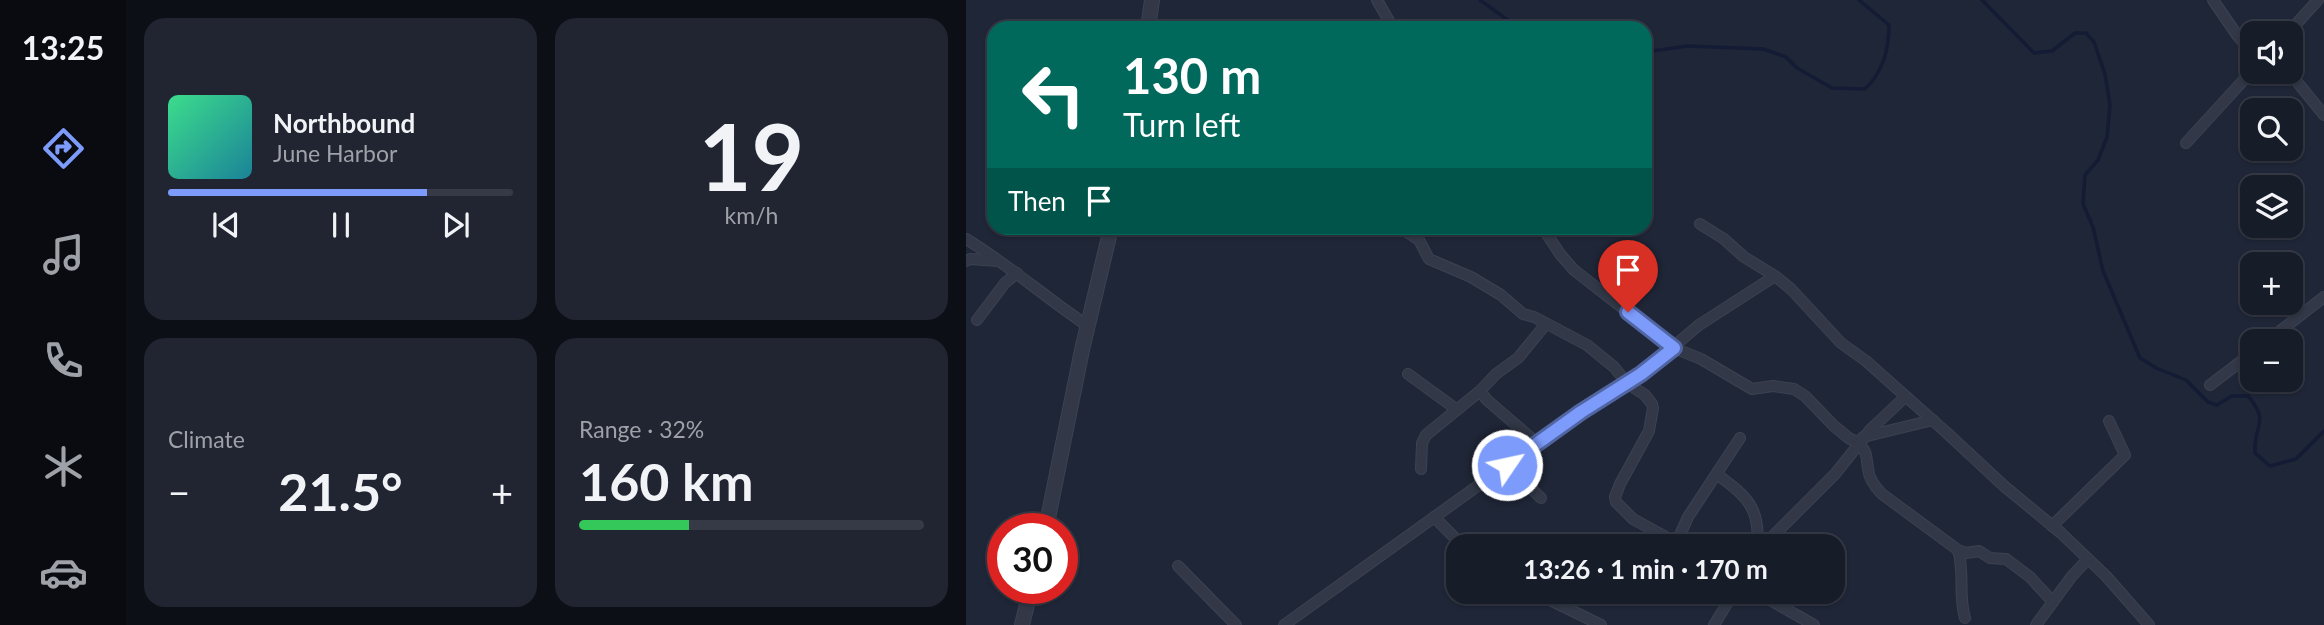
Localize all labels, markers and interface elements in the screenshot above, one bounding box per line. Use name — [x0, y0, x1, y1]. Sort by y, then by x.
map controls — [2240, 21, 2303, 392]
button: sound — [2240, 21, 2303, 84]
text: 13:25 — [22, 28, 104, 67]
text: 130 m — [1123, 46, 1261, 104]
icon: left — [1008, 49, 1099, 140]
button: search — [2240, 98, 2303, 161]
text: 19 — [699, 101, 804, 210]
text: Turn left — [1123, 105, 1240, 144]
text: Northbound — [273, 107, 415, 139]
icon: directions — [39, 124, 88, 173]
text: June Harbor — [273, 139, 397, 167]
button: layers — [2240, 175, 2303, 238]
icon: arrive — [1080, 182, 1118, 220]
text: Then — [1008, 185, 1066, 217]
text: km/h — [725, 201, 778, 229]
icon: previous — [207, 206, 245, 244]
icon: pause — [322, 206, 360, 244]
icon: next — [437, 206, 475, 244]
icon: music — [39, 230, 88, 279]
pin — [1598, 240, 1658, 312]
icon: arrive — [1609, 251, 1647, 289]
button: + — [2240, 252, 2303, 315]
button: − — [2240, 329, 2303, 392]
icon: phone — [39, 336, 88, 385]
text: Range · 32% — [579, 415, 704, 443]
text: Climate — [168, 425, 245, 453]
position arrow — [1470, 428, 1544, 502]
icon: climate — [39, 442, 88, 491]
text: 160 km — [579, 450, 753, 512]
text: 21.5° — [278, 460, 403, 522]
text: − — [168, 469, 190, 515]
text: + — [491, 469, 513, 515]
speed limit sign: 30 — [987, 513, 1078, 604]
icon: car — [39, 548, 88, 597]
text: 13:26 · 1 min · 170 m — [1523, 553, 1768, 585]

